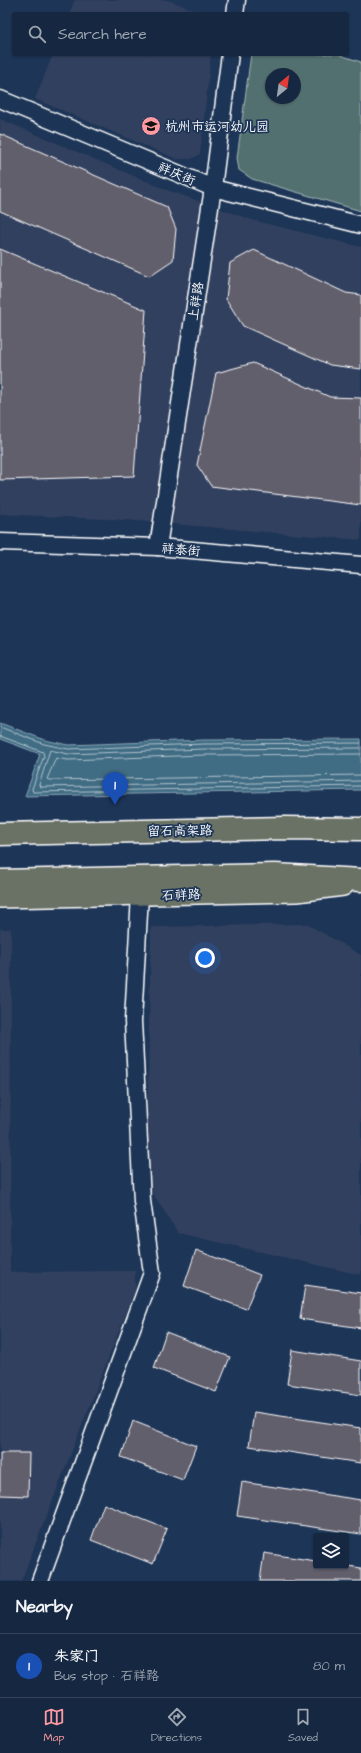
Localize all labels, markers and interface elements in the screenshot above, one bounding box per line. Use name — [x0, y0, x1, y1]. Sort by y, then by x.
search box — [12, 12, 349, 56]
icon: search — [26, 23, 48, 45]
text: Search here — [58, 24, 147, 45]
north arrow — [265, 68, 301, 104]
school or university icon: 杭州市运河幼儿园 — [140, 115, 162, 137]
place label: 杭州市运河幼儿园 — [165, 118, 269, 136]
street label: 祥庆街 — [155, 158, 198, 190]
street label: 上祥路 — [184, 280, 208, 322]
street label: 祥泰街 — [161, 539, 201, 561]
pin: 1 — [102, 772, 128, 805]
street label: 留石高架路 — [147, 821, 213, 841]
street label: 石祥路 — [161, 885, 201, 905]
your location — [195, 948, 215, 968]
map controls — [313, 1533, 349, 1569]
button: layers — [313, 1533, 349, 1569]
text: Nearby — [16, 1595, 73, 1619]
text: 朱家门 — [54, 1646, 99, 1667]
text: 1 — [28, 1657, 30, 1675]
text: 80 m — [313, 1657, 345, 1675]
text: Bus stop · 石祥路 — [54, 1667, 159, 1685]
tab: Map — [43, 1706, 65, 1745]
tab: Directions — [151, 1706, 202, 1745]
tab: Saved — [288, 1706, 318, 1745]

